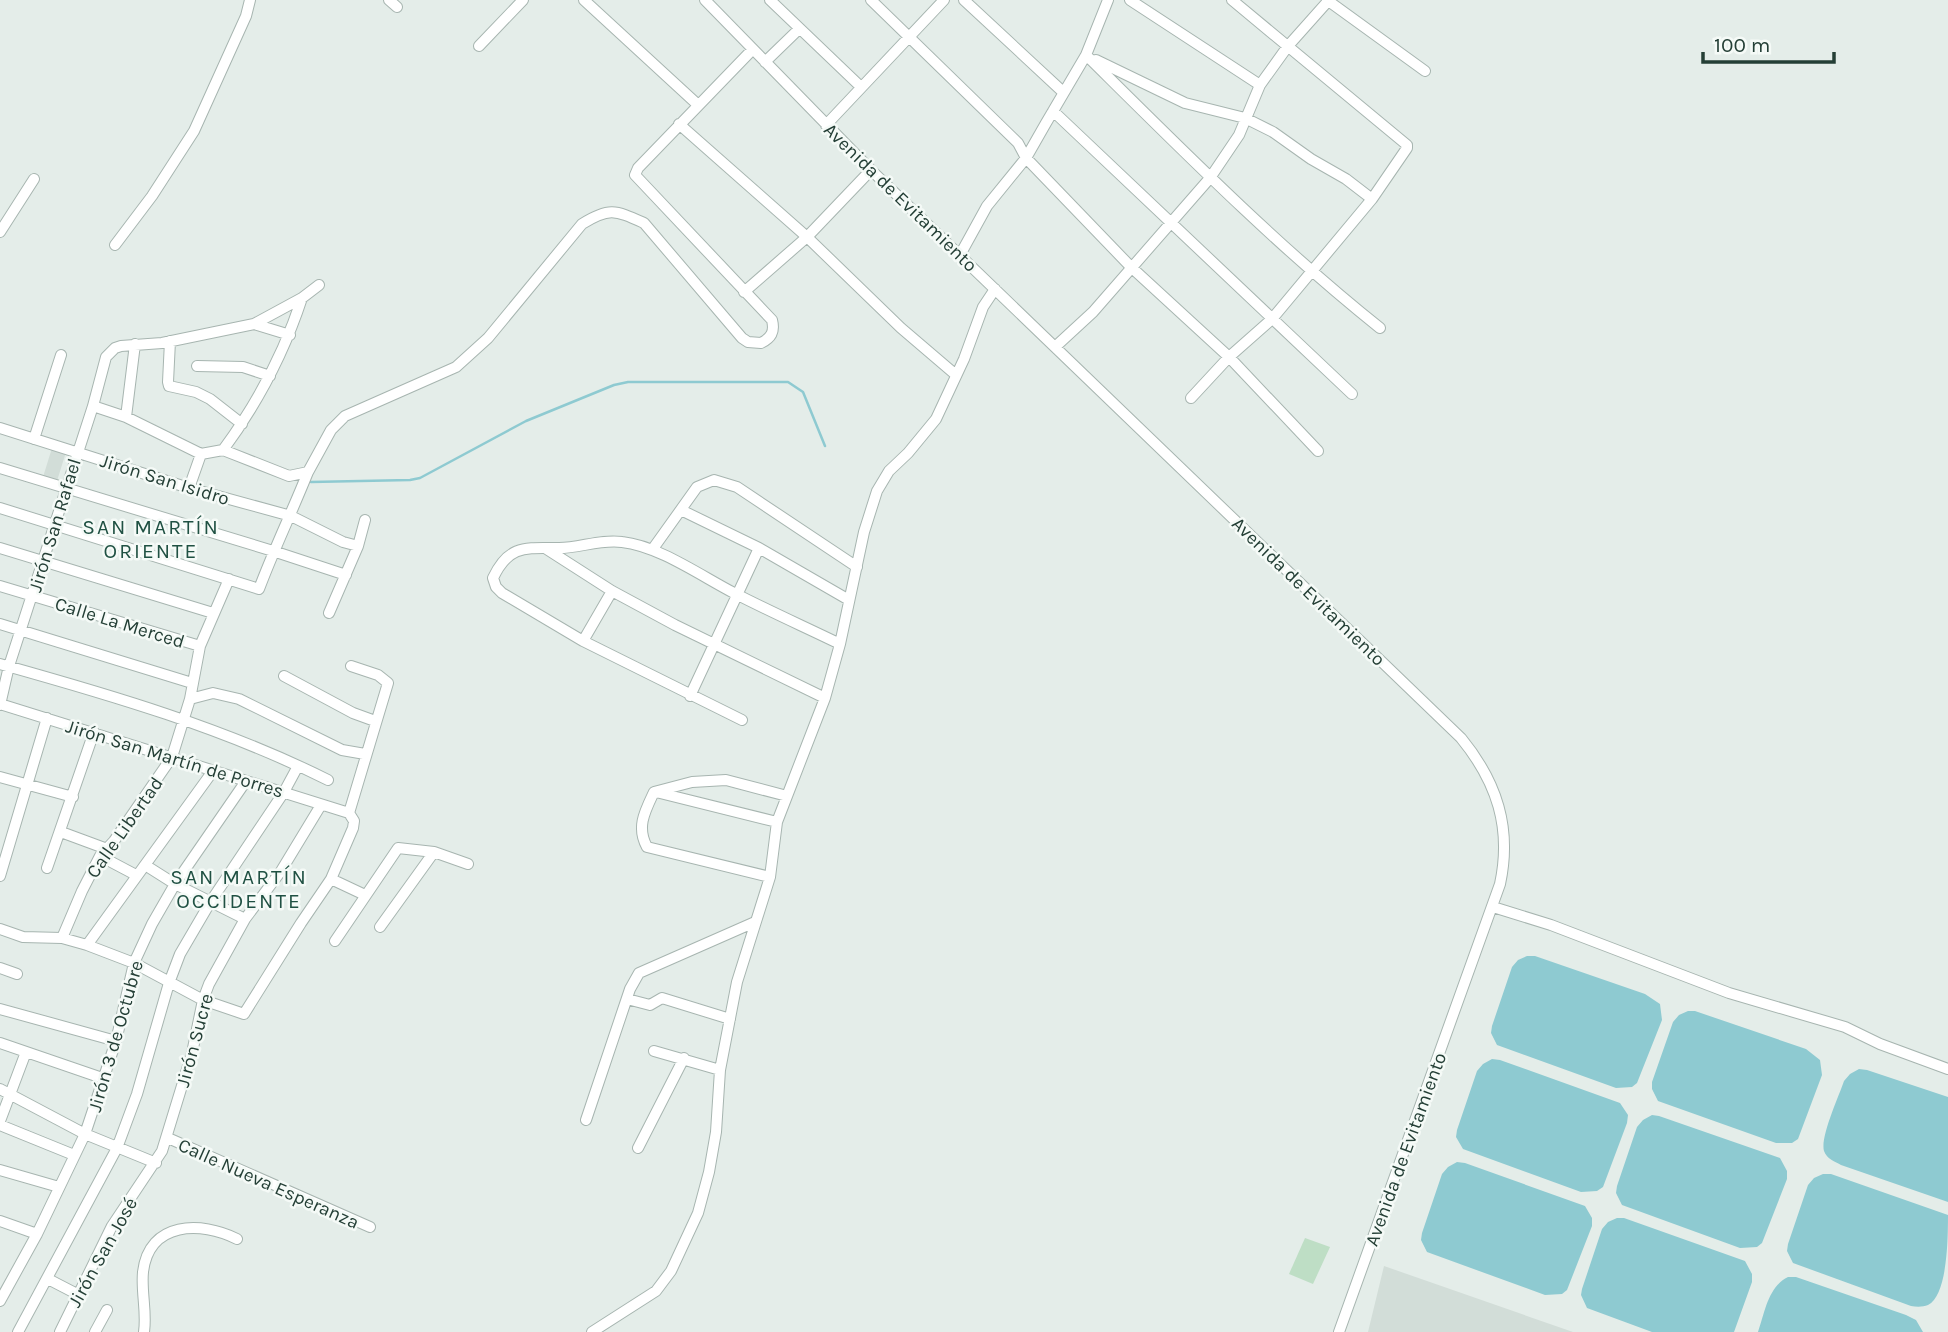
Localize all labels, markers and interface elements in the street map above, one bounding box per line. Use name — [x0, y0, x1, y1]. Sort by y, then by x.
scale bar — [1703, 21, 1834, 65]
text: 100 m — [1714, 33, 1771, 57]
street label: Avenida de Evitamiento — [819, 119, 981, 277]
street label: Jirón San Isidro — [97, 450, 232, 510]
street label: Jirón San Rafael — [24, 456, 86, 595]
street label: Avenida de Evitamiento — [1227, 513, 1389, 671]
district label: SAN MARTÍN ORIENTE — [82, 515, 220, 563]
street label: Calle La Merced — [52, 593, 187, 653]
street label: Jirón San Martín de Porres — [63, 715, 286, 803]
street label: Calle Libertad — [82, 773, 168, 882]
district label: SAN MARTÍN OCCIDENTE — [170, 865, 308, 913]
street label: Jirón 3 de Octubre — [84, 958, 148, 1114]
street label: Jirón Sucre — [172, 991, 218, 1089]
street label: Avenida de Evitamiento — [1361, 1050, 1451, 1249]
street label: Calle Nueva Esperanza — [175, 1134, 362, 1234]
street label: Jirón San José — [64, 1194, 142, 1311]

